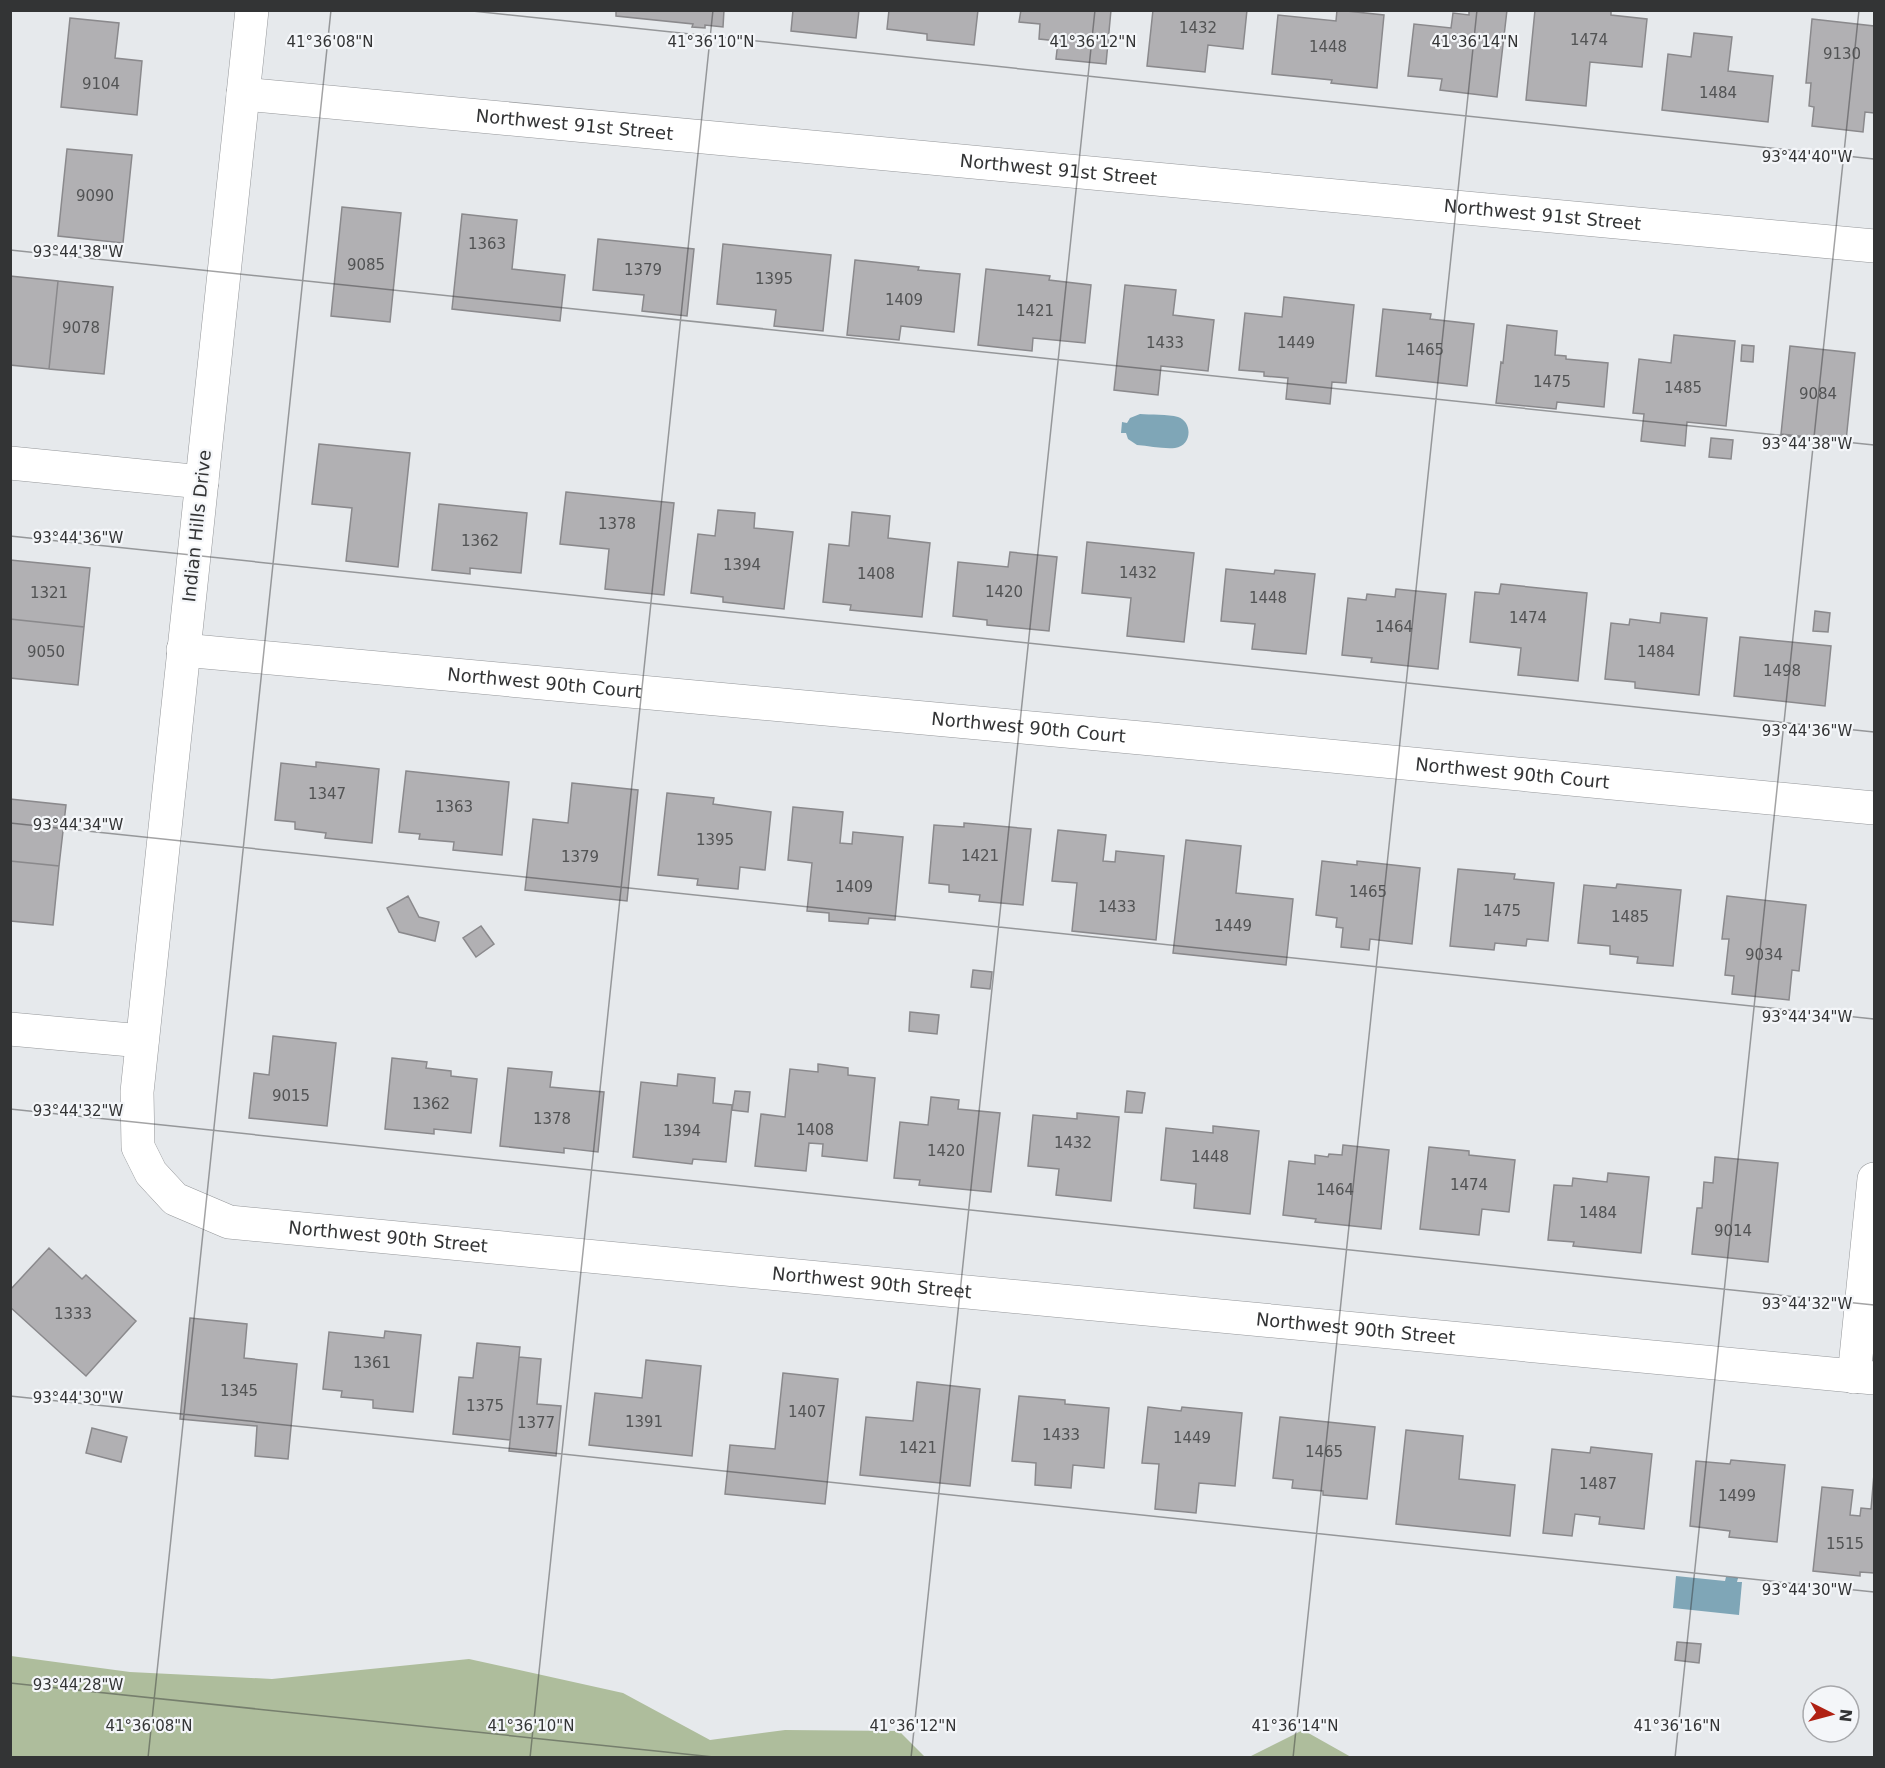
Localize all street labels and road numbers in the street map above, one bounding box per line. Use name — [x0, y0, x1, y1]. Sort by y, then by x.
street label: Northwest 91st Street — [475, 105, 674, 144]
street label: Northwest 91st Street — [959, 150, 1158, 189]
street label: Northwest 91st Street — [1443, 195, 1642, 234]
street label: Indian Hills Drive — [178, 449, 215, 603]
street label: Northwest 90th Court — [446, 663, 643, 702]
street label: Northwest 90th Court — [930, 708, 1127, 747]
street label: Northwest 90th Court — [1414, 753, 1610, 793]
street label: Northwest 90th Street — [287, 1217, 489, 1256]
street label: Northwest 90th Street — [771, 1263, 973, 1302]
street label: Northwest 90th Street — [1255, 1308, 1456, 1348]

